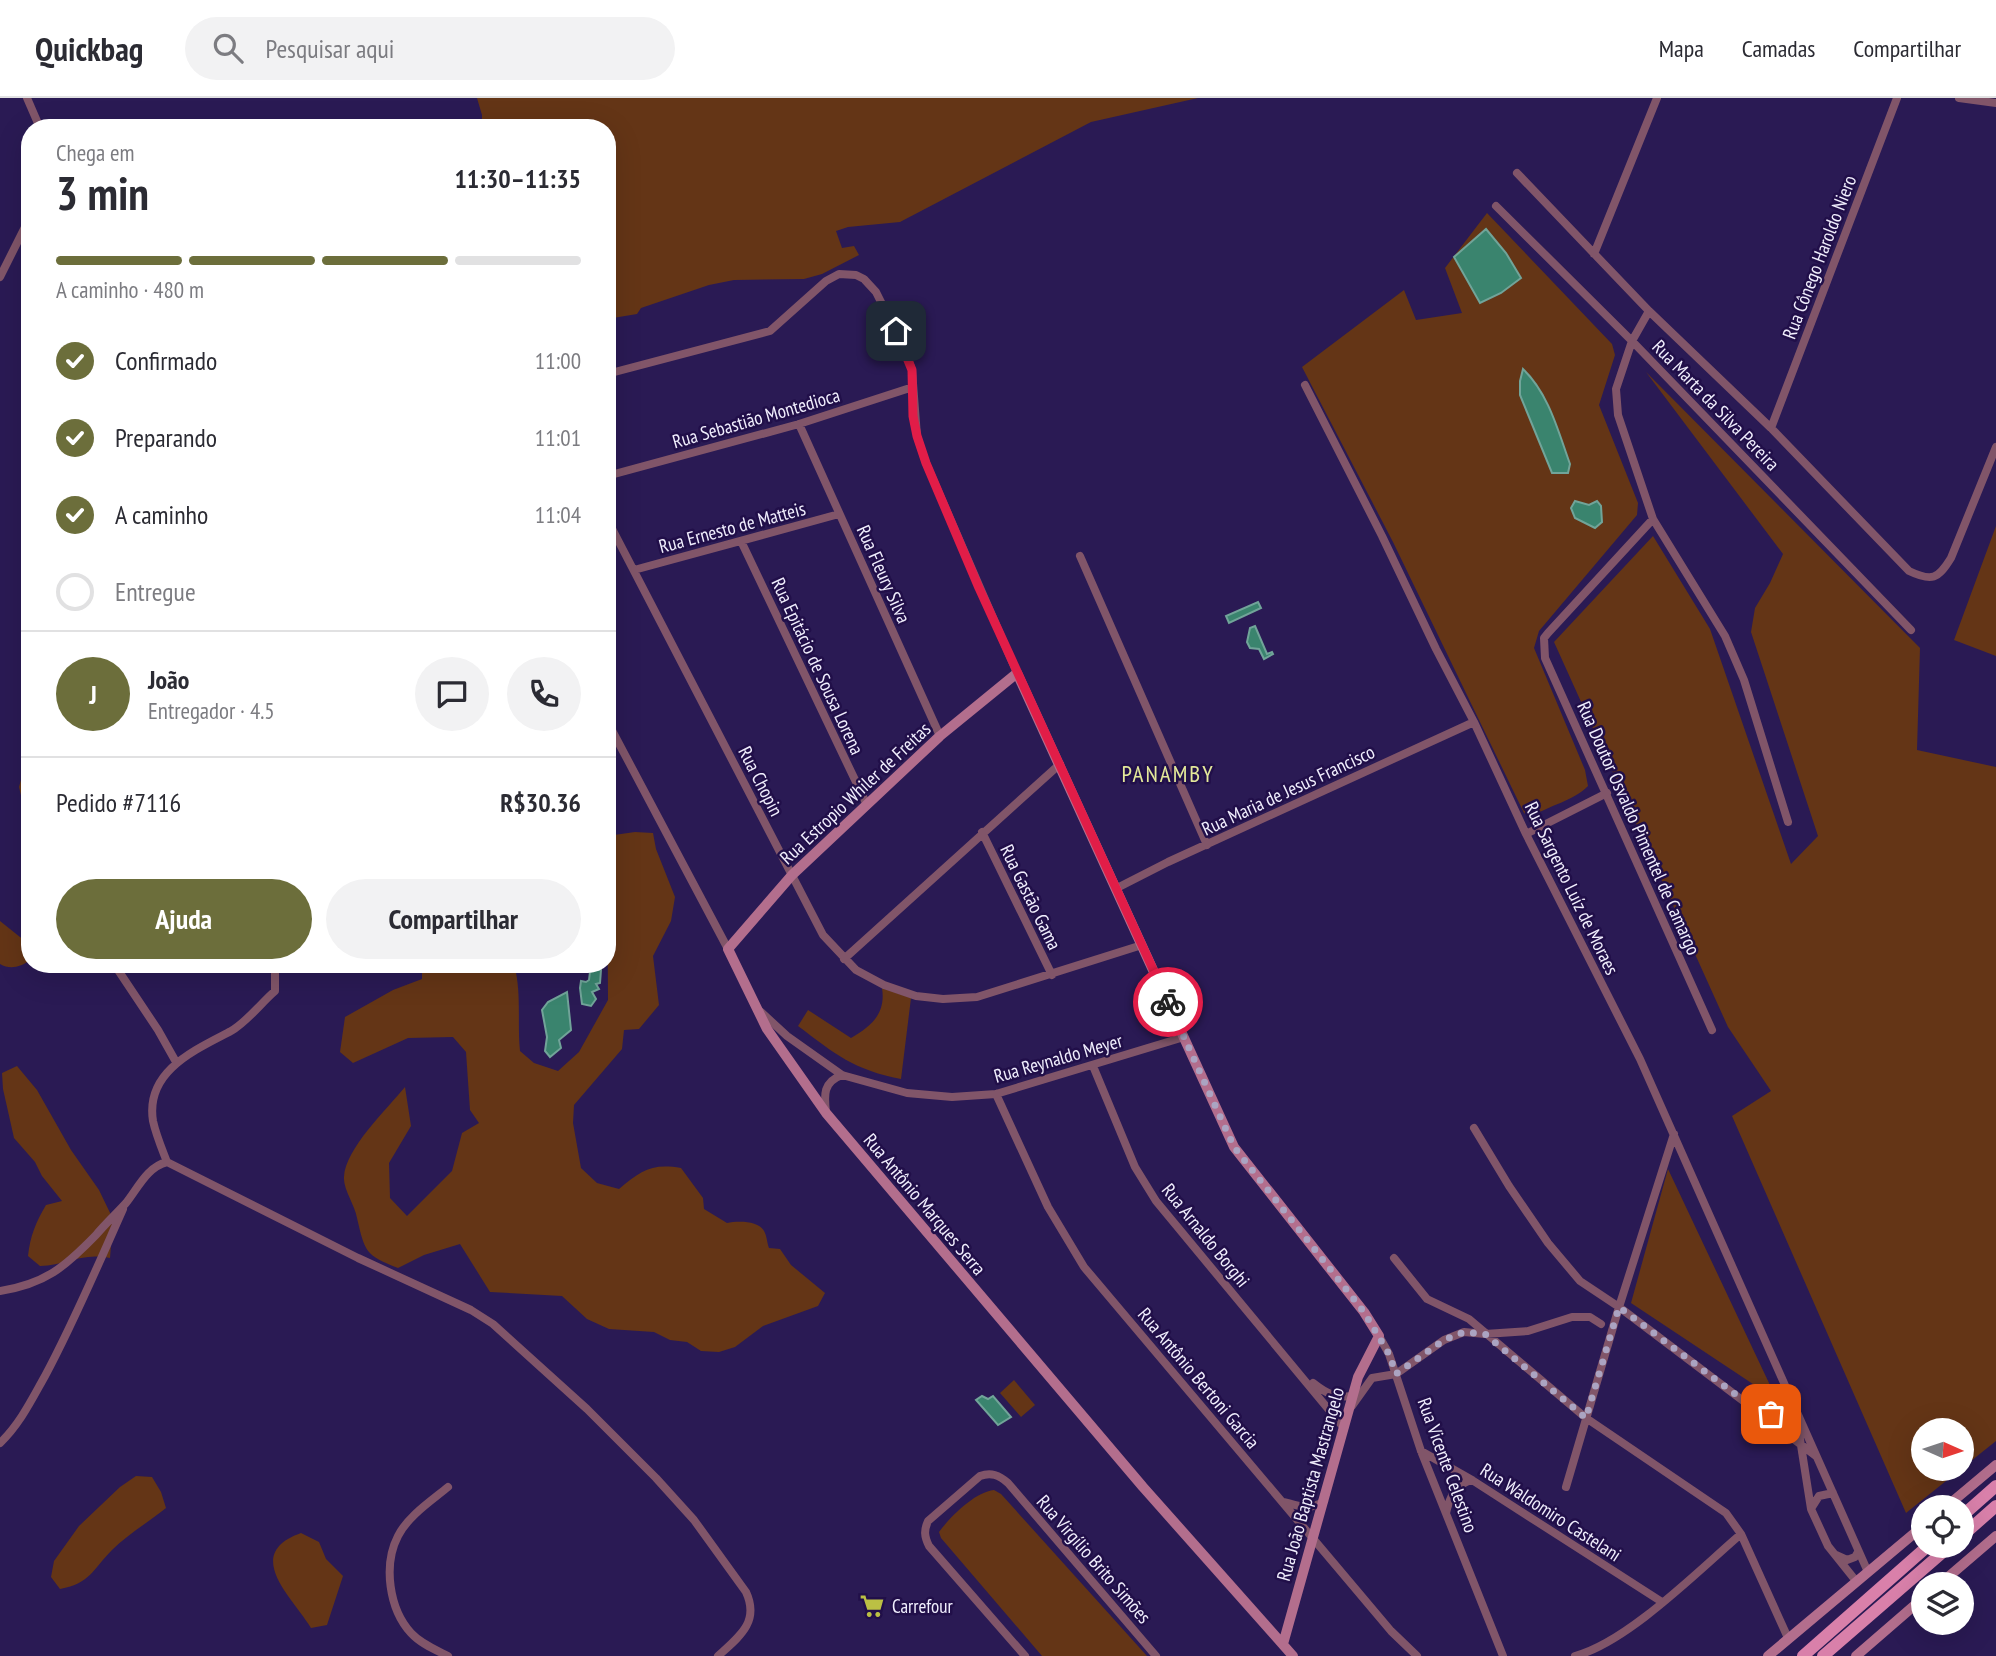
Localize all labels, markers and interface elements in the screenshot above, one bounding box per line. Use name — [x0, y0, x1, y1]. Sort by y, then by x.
search box — [185, 17, 675, 80]
text: Quickbag — [35, 27, 143, 70]
icon: search — [209, 29, 247, 67]
text: Pesquisar aqui — [265, 32, 394, 65]
text: Mapa — [1659, 33, 1704, 64]
text: Camadas — [1742, 33, 1815, 64]
text: Compartilhar — [1853, 33, 1961, 64]
text: Chega em — [56, 138, 134, 167]
text: 11:30–11:35 — [454, 162, 581, 195]
text: 3 min — [56, 163, 149, 223]
street label: Rua Cônego Haroldo Niero — [1777, 172, 1861, 342]
text: A caminho · 480 m — [56, 275, 204, 304]
pin — [866, 301, 926, 361]
icon: home — [877, 312, 915, 350]
street label: Rua Marta da Silva Pereira — [1647, 335, 1785, 475]
icon: check — [56, 342, 94, 380]
text: Confirmado — [115, 344, 217, 377]
text: 11:00 — [535, 346, 581, 375]
street label: Rua Sebastião Montedioca — [670, 383, 842, 453]
icon: check — [56, 419, 94, 457]
text: Preparando — [115, 421, 217, 454]
text: 11:01 — [535, 423, 581, 452]
icon: check — [56, 496, 94, 534]
street label: Rua Ernesto de Matteis — [656, 496, 808, 558]
text: A caminho — [115, 498, 208, 531]
text: 11:04 — [535, 500, 581, 529]
street label: Rua Fleury Silva — [852, 521, 916, 627]
street label: Rua Epitácio de Sousa Lorena — [766, 574, 870, 758]
text: Entregue — [115, 575, 196, 608]
button: chat — [415, 657, 489, 731]
button: phone — [507, 657, 581, 731]
text: João — [148, 663, 189, 696]
text: J — [89, 678, 97, 711]
text: Entregador · 4.5 — [148, 696, 275, 725]
street label: Rua Doutor Osvaldo Pimentel de Camargo — [1572, 697, 1706, 959]
street label: Rua Estropio Whiler de Freitas — [775, 717, 935, 869]
street label: Rua Maria de Jesus Francisco — [1198, 739, 1378, 841]
street label: Rua Chopin — [733, 742, 789, 820]
district label: PANAMBY — [1121, 759, 1215, 788]
text: Pedido #7116 — [56, 786, 181, 819]
text: R$30.36 — [500, 786, 581, 819]
street label: Rua Sargento Luíz de Moraes — [1520, 798, 1624, 978]
street label: Rua Gastão Gama — [995, 840, 1067, 954]
button: Ajuda — [56, 879, 312, 959]
button: Compartilhar — [326, 879, 581, 959]
courier — [1133, 967, 1203, 1037]
icon: bike — [1149, 983, 1187, 1021]
street label: Rua Reynaldo Meyer — [991, 1028, 1126, 1088]
street label: Rua Antônio Marques Serra — [859, 1128, 991, 1280]
street label: Rua Arnaldo Borghi — [1157, 1178, 1255, 1292]
street label: Rua Antônio Bertoni Garcia — [1133, 1303, 1265, 1453]
street label: Rua João Baptista Mastrangelo — [1271, 1384, 1349, 1584]
pin — [1741, 1384, 1801, 1444]
street label: Rua Vicente Celestino — [1412, 1394, 1484, 1536]
icon: bag — [1752, 1395, 1790, 1433]
north arrow — [1911, 1418, 1974, 1480]
map controls — [1911, 1418, 1974, 1635]
street label: Rua Waldomiro Castelani — [1476, 1458, 1626, 1566]
street label: Rua Virgílio Brito Simões — [1032, 1490, 1156, 1628]
button: locate — [1911, 1495, 1974, 1558]
button: layers — [1911, 1572, 1974, 1635]
supermarket icon: Carrefour — [858, 1592, 886, 1620]
place label: Carrefour — [892, 1594, 953, 1618]

